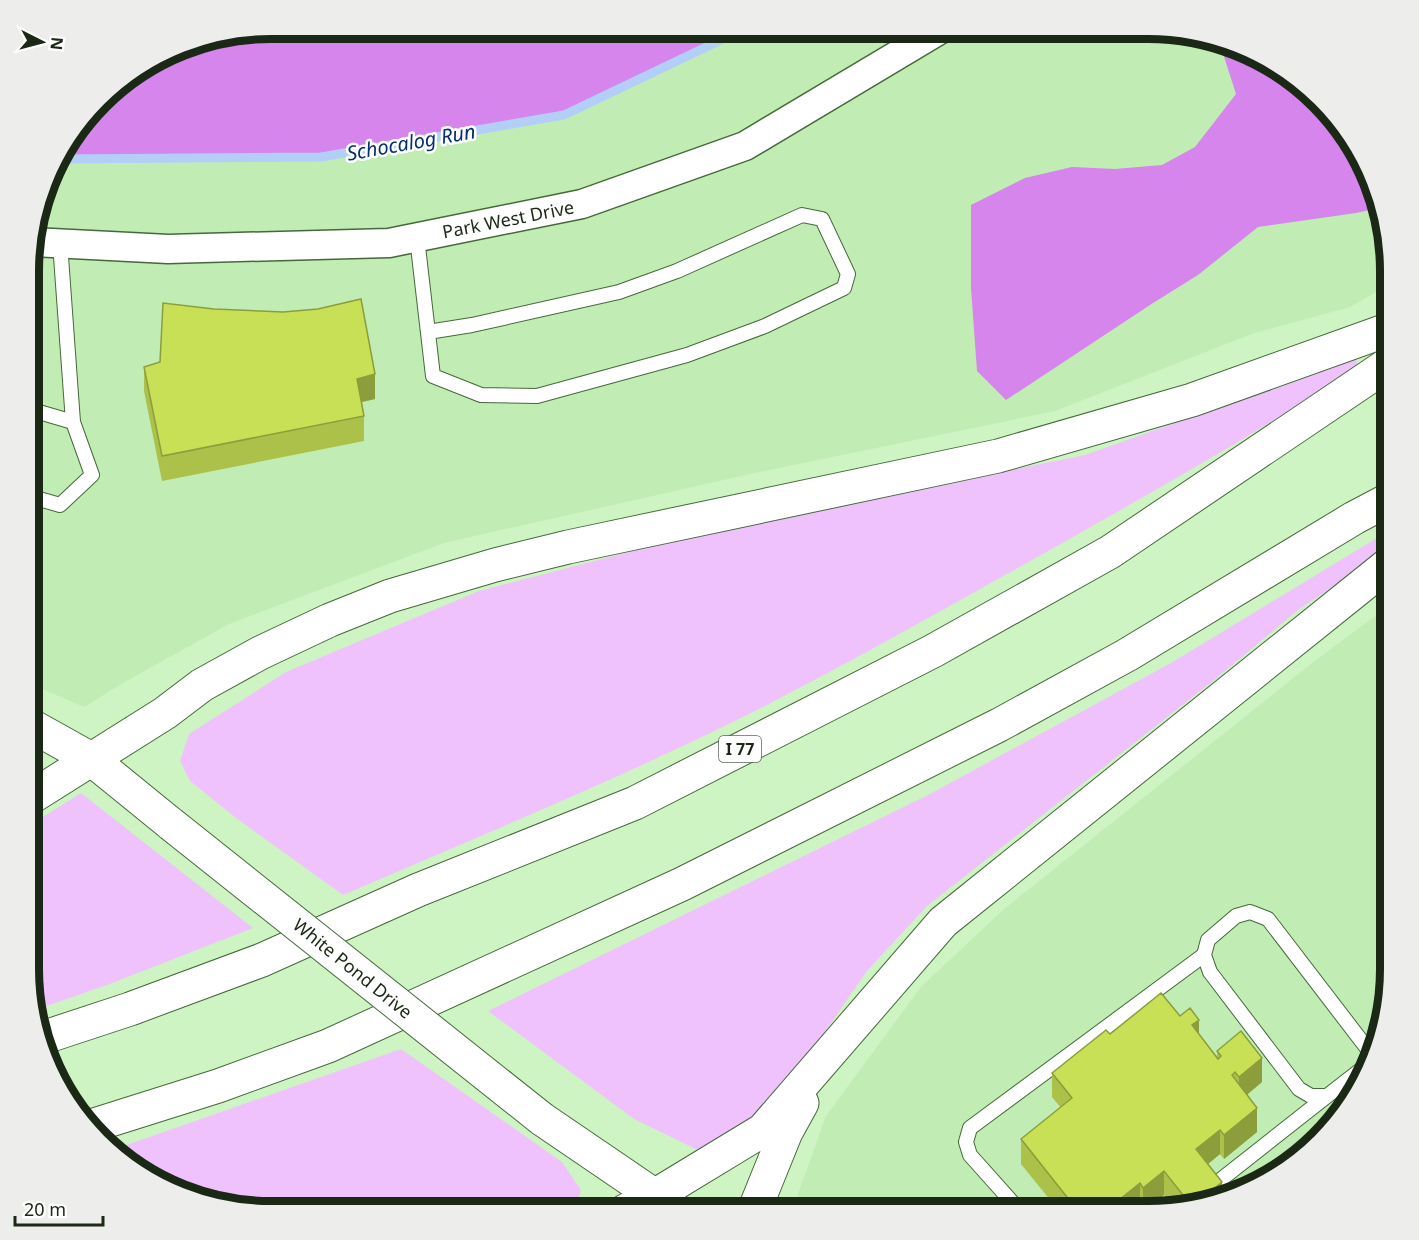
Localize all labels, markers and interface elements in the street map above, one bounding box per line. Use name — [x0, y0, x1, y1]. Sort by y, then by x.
north arrow — [12, 12, 72, 72]
text: N — [45, 36, 69, 51]
water label: Schocalog Run — [345, 117, 477, 167]
street label: Park West Drive — [440, 194, 576, 244]
road number: I 77 — [719, 736, 761, 762]
street label: White Pond Drive — [288, 912, 418, 1024]
scale bar — [15, 1189, 104, 1227]
text: 20 m — [24, 1197, 66, 1221]

